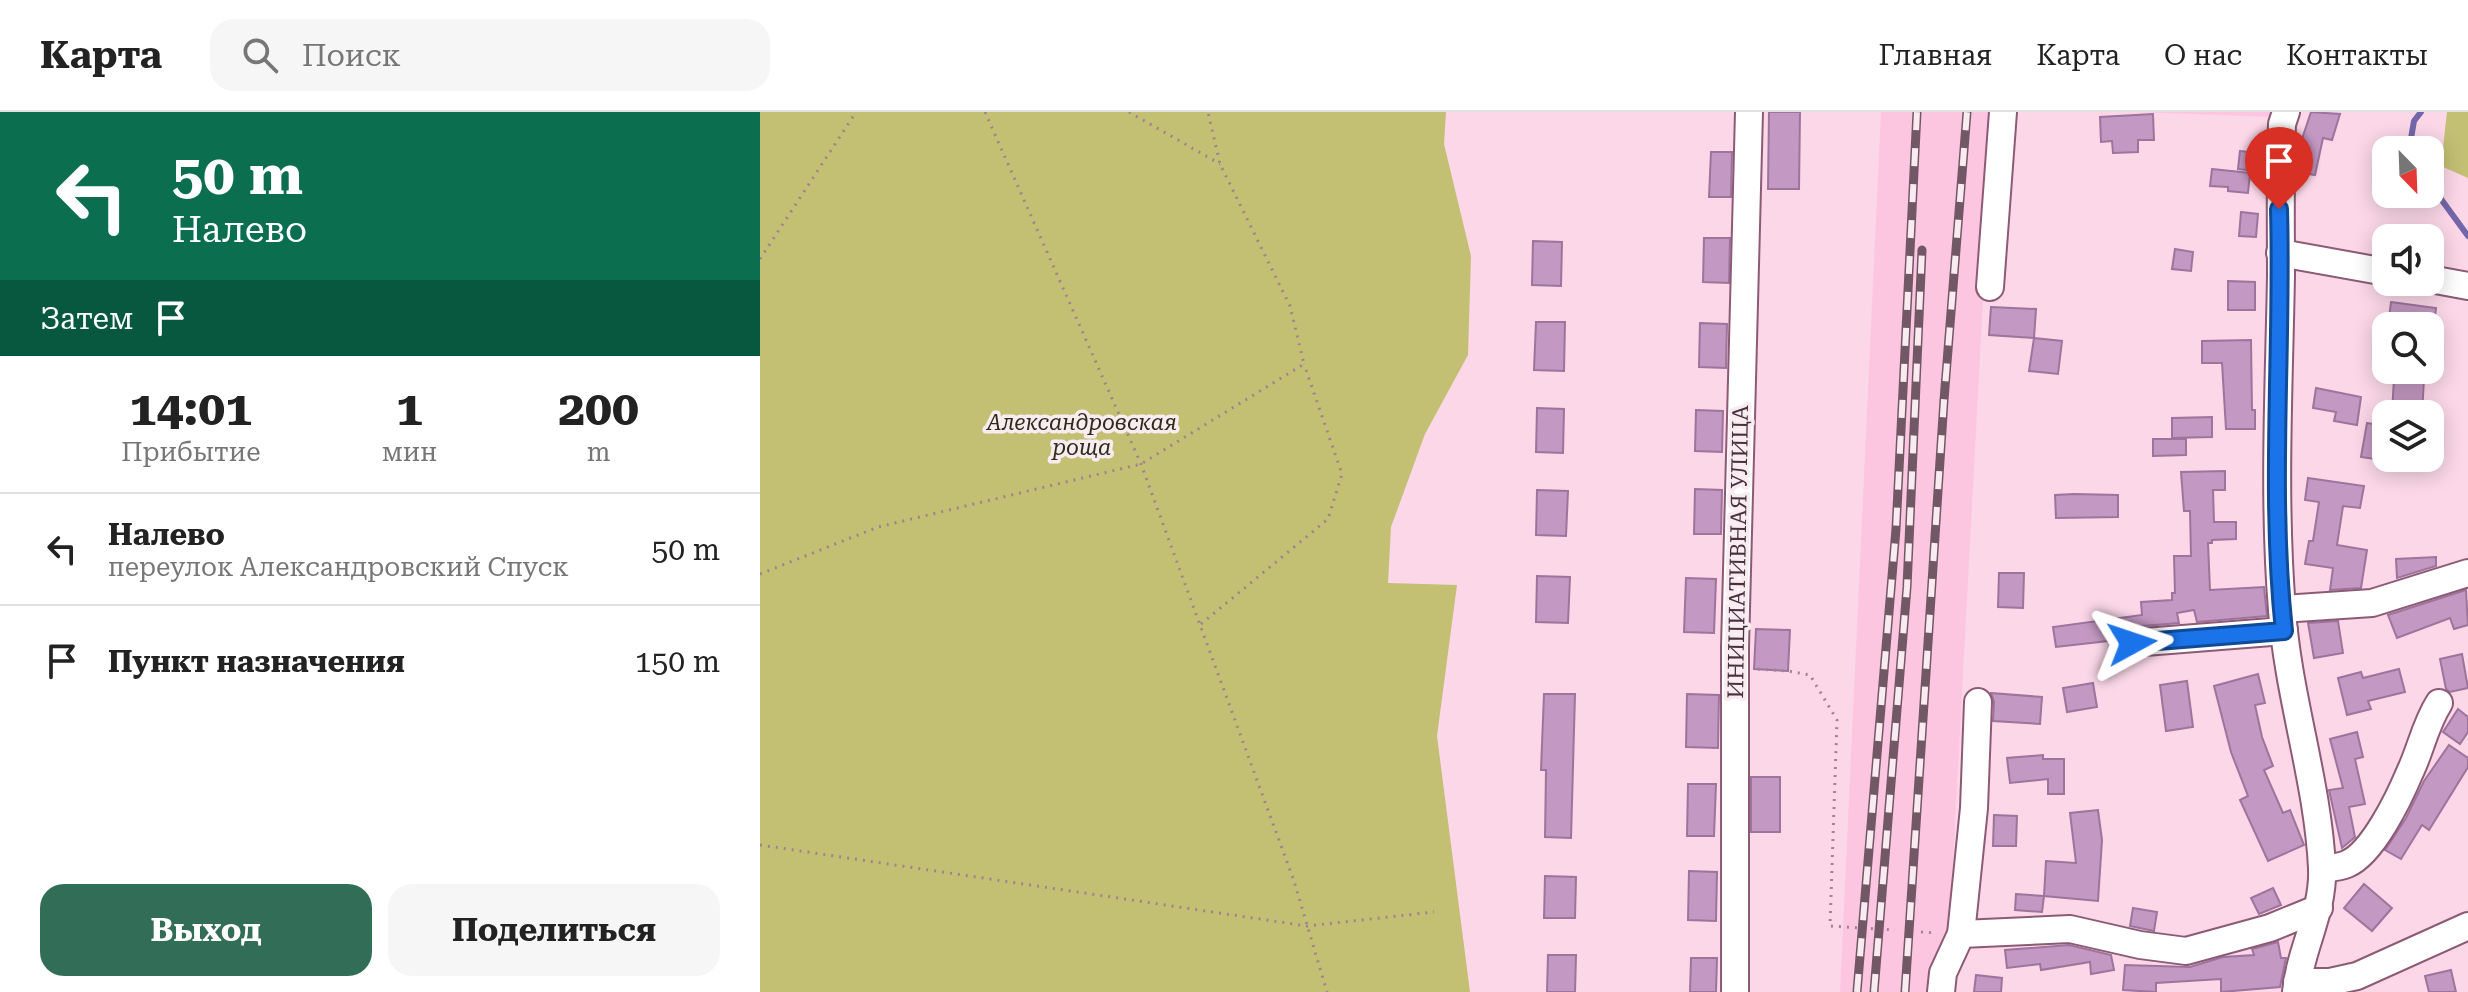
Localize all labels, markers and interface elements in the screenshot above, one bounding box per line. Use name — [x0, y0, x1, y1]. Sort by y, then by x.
search box — [210, 19, 770, 91]
text: Карта — [40, 33, 162, 77]
icon: search — [238, 33, 282, 77]
text: Поиск — [302, 38, 401, 73]
text: Главная — [1878, 39, 1992, 72]
text: Карта — [2036, 39, 2120, 72]
text: О нас — [2164, 39, 2242, 72]
text: Контакты — [2286, 39, 2428, 72]
pin — [2245, 127, 2313, 209]
north arrow — [2372, 136, 2444, 208]
map controls — [2372, 136, 2444, 472]
icon: arrive — [2257, 139, 2301, 183]
text: 50 m — [172, 142, 303, 208]
icon: left — [40, 144, 144, 248]
text: Налево — [172, 209, 307, 251]
button: sound — [2372, 224, 2444, 296]
icon: arrive — [149, 296, 193, 340]
text: Затем — [40, 301, 133, 336]
button: search — [2372, 312, 2444, 384]
text: 14:01 — [130, 381, 252, 437]
text: 1 — [396, 381, 423, 437]
text: 200 — [558, 381, 639, 437]
button: layers — [2372, 400, 2444, 472]
street label: ИНИЦИАТИВНАЯ УЛИЦА — [1723, 404, 1753, 699]
park label: Александровская роща — [985, 410, 1177, 460]
text: Прибытие — [121, 437, 261, 467]
text: мин — [382, 437, 437, 467]
text: m — [587, 437, 610, 467]
text: Налево — [108, 517, 225, 552]
icon: left — [40, 527, 84, 571]
text: 50 m — [651, 532, 720, 567]
text: переулок Александровский Спуск — [108, 552, 569, 582]
position arrow — [2090, 601, 2174, 685]
icon: arrive — [40, 639, 84, 683]
text: Пункт назначения — [108, 644, 405, 679]
text: 150 m — [635, 644, 720, 679]
button: Выход — [40, 884, 372, 976]
button: Поделиться — [388, 884, 720, 976]

